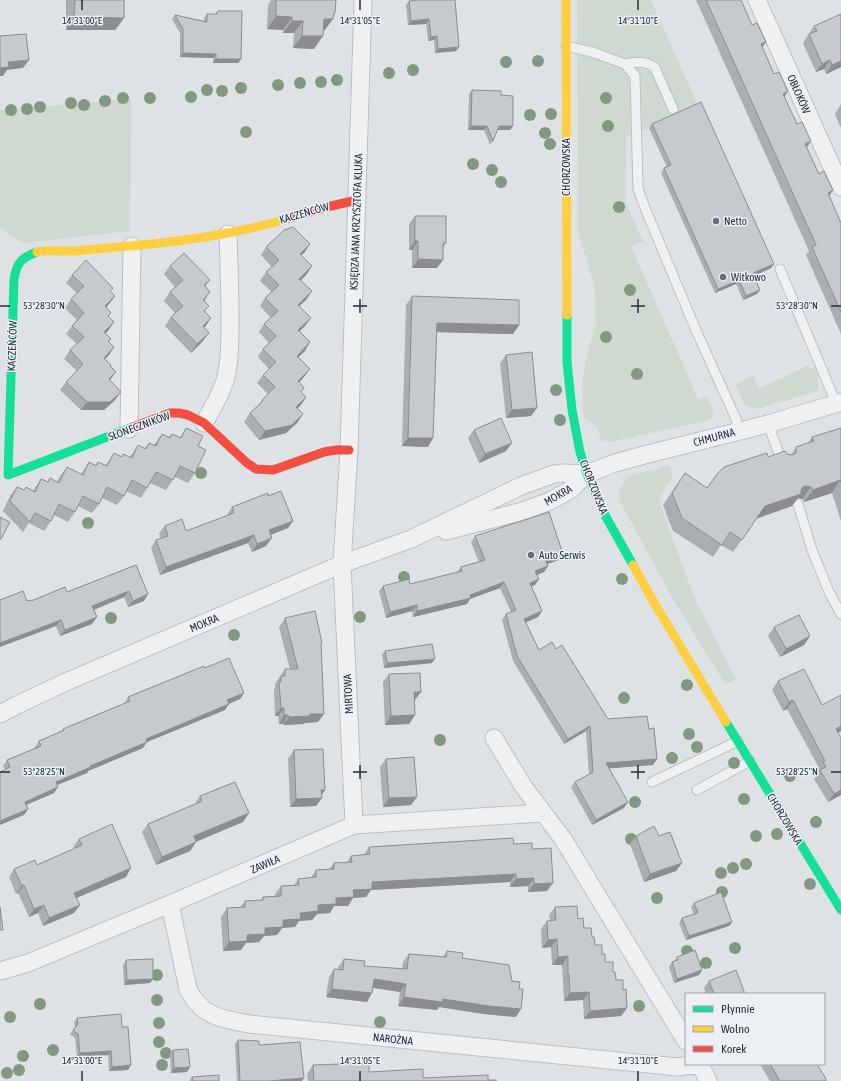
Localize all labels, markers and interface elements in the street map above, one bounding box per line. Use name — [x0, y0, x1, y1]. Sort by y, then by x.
text: 14°31'00"E — [62, 15, 103, 26]
text: 14°31'05"E — [340, 15, 381, 26]
text: 14°31'10"E — [618, 15, 659, 26]
street label: OBŁOKÓW — [785, 73, 813, 115]
street label: CHORZOWSKA — [560, 137, 572, 196]
street label: KSIĘDZA JANA KRZYSZTOFA KLUKA — [348, 153, 364, 291]
street label: KACZEŃCÓW — [278, 200, 330, 226]
place label: Netto — [724, 215, 747, 227]
marker: Netto — [711, 216, 721, 226]
place label: Witkowo — [731, 271, 766, 283]
marker: Witkowo — [718, 272, 728, 282]
text: 53°28'30"N — [23, 300, 65, 311]
text: 53°28'30"N — [776, 300, 818, 311]
street label: KACZEŃCÓW — [5, 320, 19, 372]
street label: SŁONECZNIKÓW — [106, 409, 172, 443]
street label: CHMURNA — [692, 426, 737, 448]
street label: CHORZOWSKA — [578, 458, 611, 517]
street label: MOKRA — [542, 482, 575, 508]
place label: Auto Serwis — [539, 549, 585, 561]
marker: Auto Serwis — [526, 550, 536, 560]
street label: MOKRA — [188, 611, 221, 634]
street label: MIRTOWA — [341, 673, 355, 714]
text: 53°28'25"N — [23, 766, 65, 777]
text: 53°28'25"N — [776, 766, 818, 777]
street label: CHORZOWSKA — [765, 791, 805, 847]
street label: ZAWIŁA — [249, 852, 282, 875]
legend — [685, 993, 825, 1065]
text: Płynnie — [721, 1002, 755, 1016]
text: Wolno — [721, 1022, 750, 1036]
street label: NAROŻNA — [372, 1031, 414, 1047]
text: Korek — [721, 1042, 747, 1056]
text: 14°31'00"E — [62, 1055, 103, 1066]
text: 14°31'05"E — [340, 1055, 381, 1066]
text: 14°31'10"E — [618, 1055, 659, 1066]

